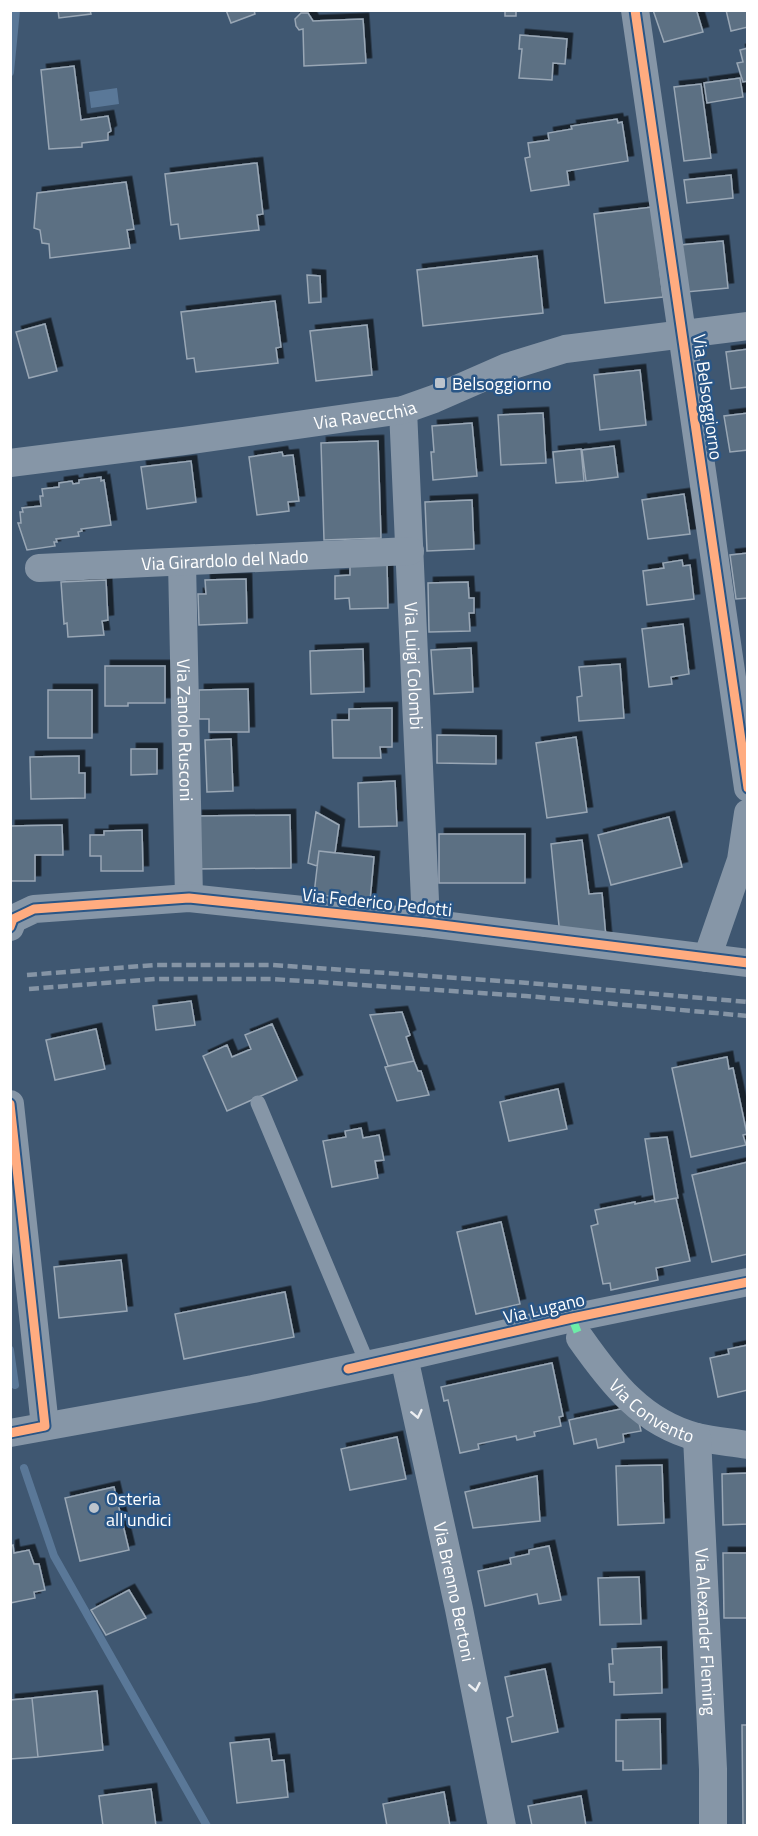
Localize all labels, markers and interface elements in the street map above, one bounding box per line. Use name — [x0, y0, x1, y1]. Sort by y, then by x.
street label: Via Belsoggiorno — [686, 332, 730, 462]
place label: Belsoggiorno — [452, 370, 552, 397]
marker: Belsoggiorno — [433, 376, 447, 390]
street label: Via Ravecchia — [312, 393, 420, 436]
street label: Via Girardolo del Nado — [141, 542, 309, 577]
street label: Via Luigi Colombi — [398, 601, 431, 730]
street label: Via Zanolo Rusconi — [171, 658, 200, 802]
street label: Via Federico Pedotti — [301, 881, 453, 923]
street label: Via Lugano — [501, 1286, 587, 1330]
street label: Via Convento — [603, 1372, 698, 1449]
one-way arrow — [409, 1409, 422, 1419]
place label: Osteria all'undici — [106, 1485, 172, 1533]
marker: Osteria all'undici — [87, 1501, 101, 1515]
street label: Via Brenno Bertoni — [427, 1519, 483, 1664]
street label: Via Alexander Fleming — [689, 1547, 724, 1716]
one-way arrow — [468, 1682, 481, 1692]

